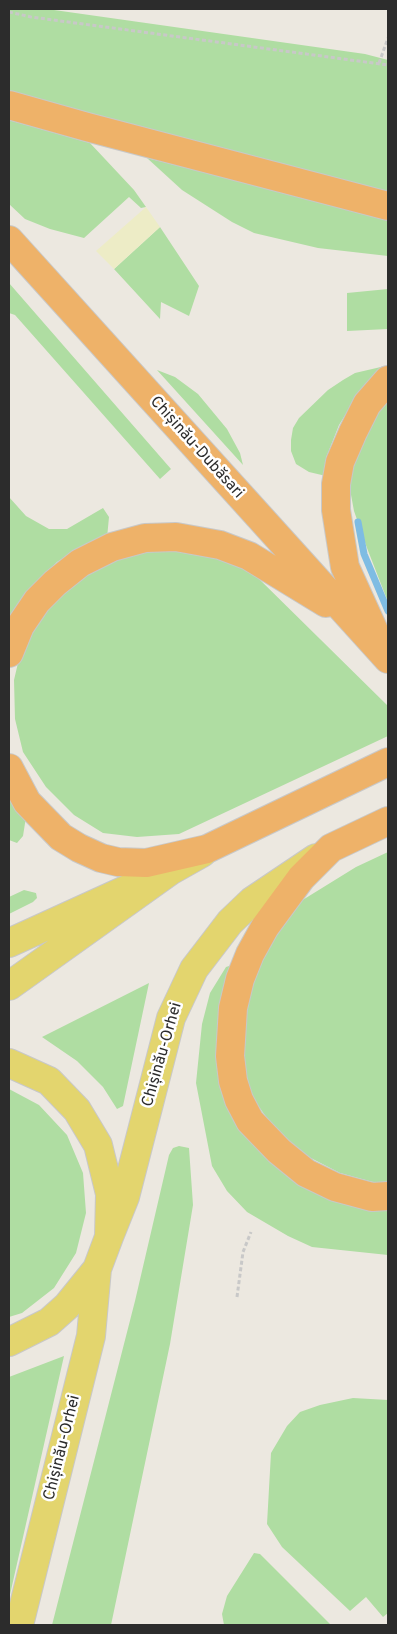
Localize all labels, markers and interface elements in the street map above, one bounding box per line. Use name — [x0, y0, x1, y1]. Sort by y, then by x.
street label: Chișinău-Dubăsari — [145, 393, 247, 503]
street label: Chișinău-Orhei — [139, 1001, 187, 1109]
street label: Chișinău-Orhei — [41, 1393, 85, 1503]

